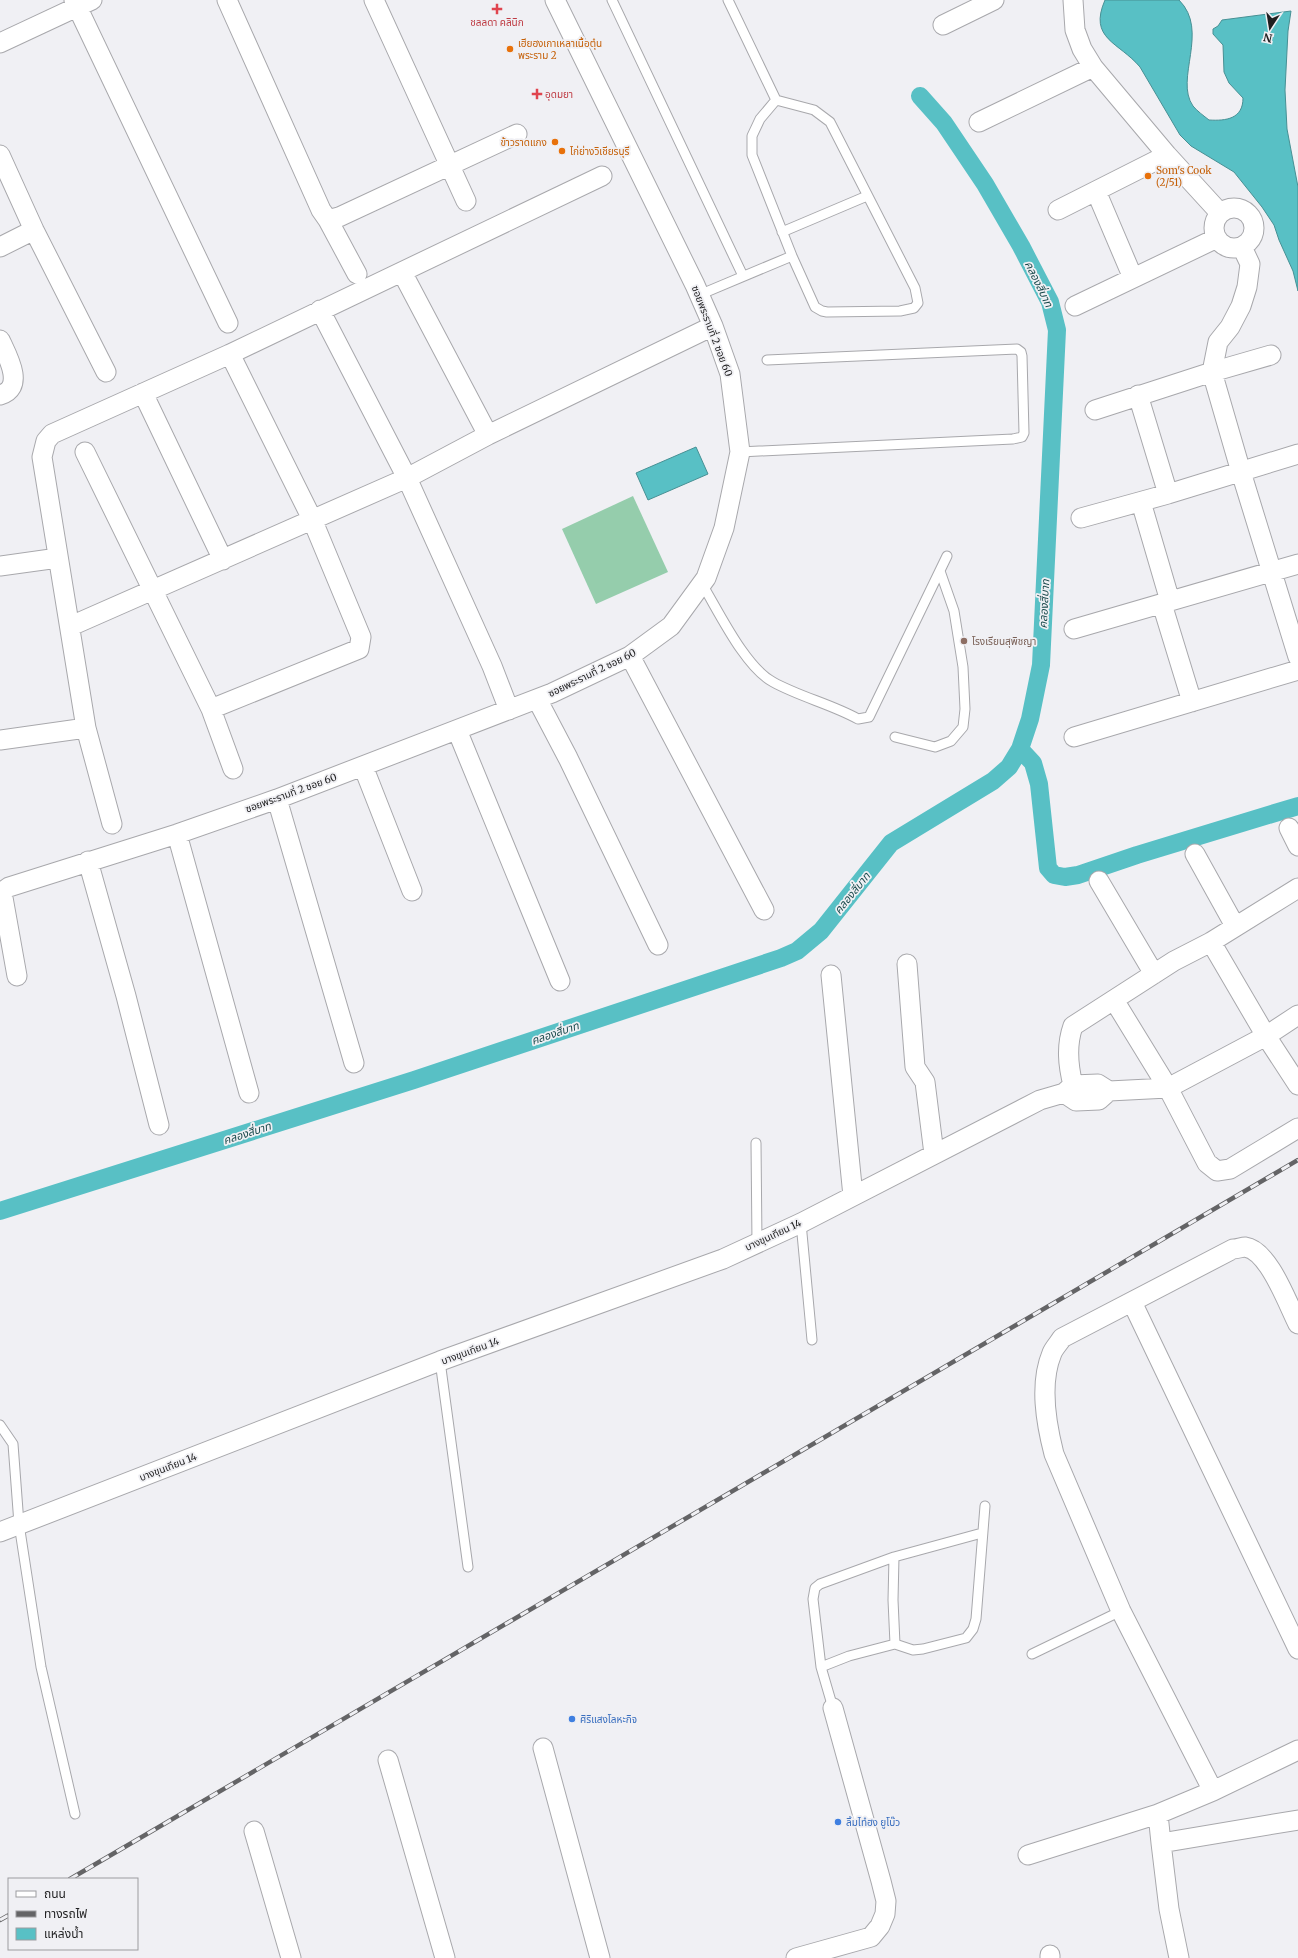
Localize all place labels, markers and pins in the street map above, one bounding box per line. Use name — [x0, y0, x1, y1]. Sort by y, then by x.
marker: ชลลดา คลินิก — [491, 3, 503, 15]
place label: ชลลดา คลินิก — [470, 16, 524, 29]
place label: เฮียฮงเกาเหลาเนื้อตุ๋น พระราม 2 — [518, 36, 602, 62]
marker: เฮียฮงเกาเหลาเนื้อตุ๋น พระราม 2 — [505, 44, 515, 54]
place label: อุดมยา — [545, 88, 573, 101]
marker: อุดมยา — [532, 89, 542, 99]
place label: ข้าวราดแกง — [500, 136, 547, 149]
marker: ข้าวราดแกง — [550, 137, 560, 147]
place label: ไก่ย่างวิเชียรบุรี — [569, 145, 630, 158]
marker: ไก่ย่างวิเชียรบุรี — [557, 146, 567, 156]
place label: Som's Cook (2/51) — [1156, 164, 1212, 189]
marker: Som's Cook (2/51) — [1143, 171, 1153, 181]
place label: โรงเรียนสุพิชญา — [972, 635, 1036, 648]
marker: โรงเรียนสุพิชญา — [959, 636, 969, 646]
place label: ศิริแสงโลหะกิจ — [580, 1713, 637, 1726]
marker: ศิริแสงโลหะกิจ — [567, 1714, 577, 1724]
place label: ลิ้มไท๋ฮง ยูโบ๊ว — [846, 1815, 900, 1829]
marker: ลิ้มไท๋ฮง ยูโบ๊ว — [833, 1817, 843, 1827]

